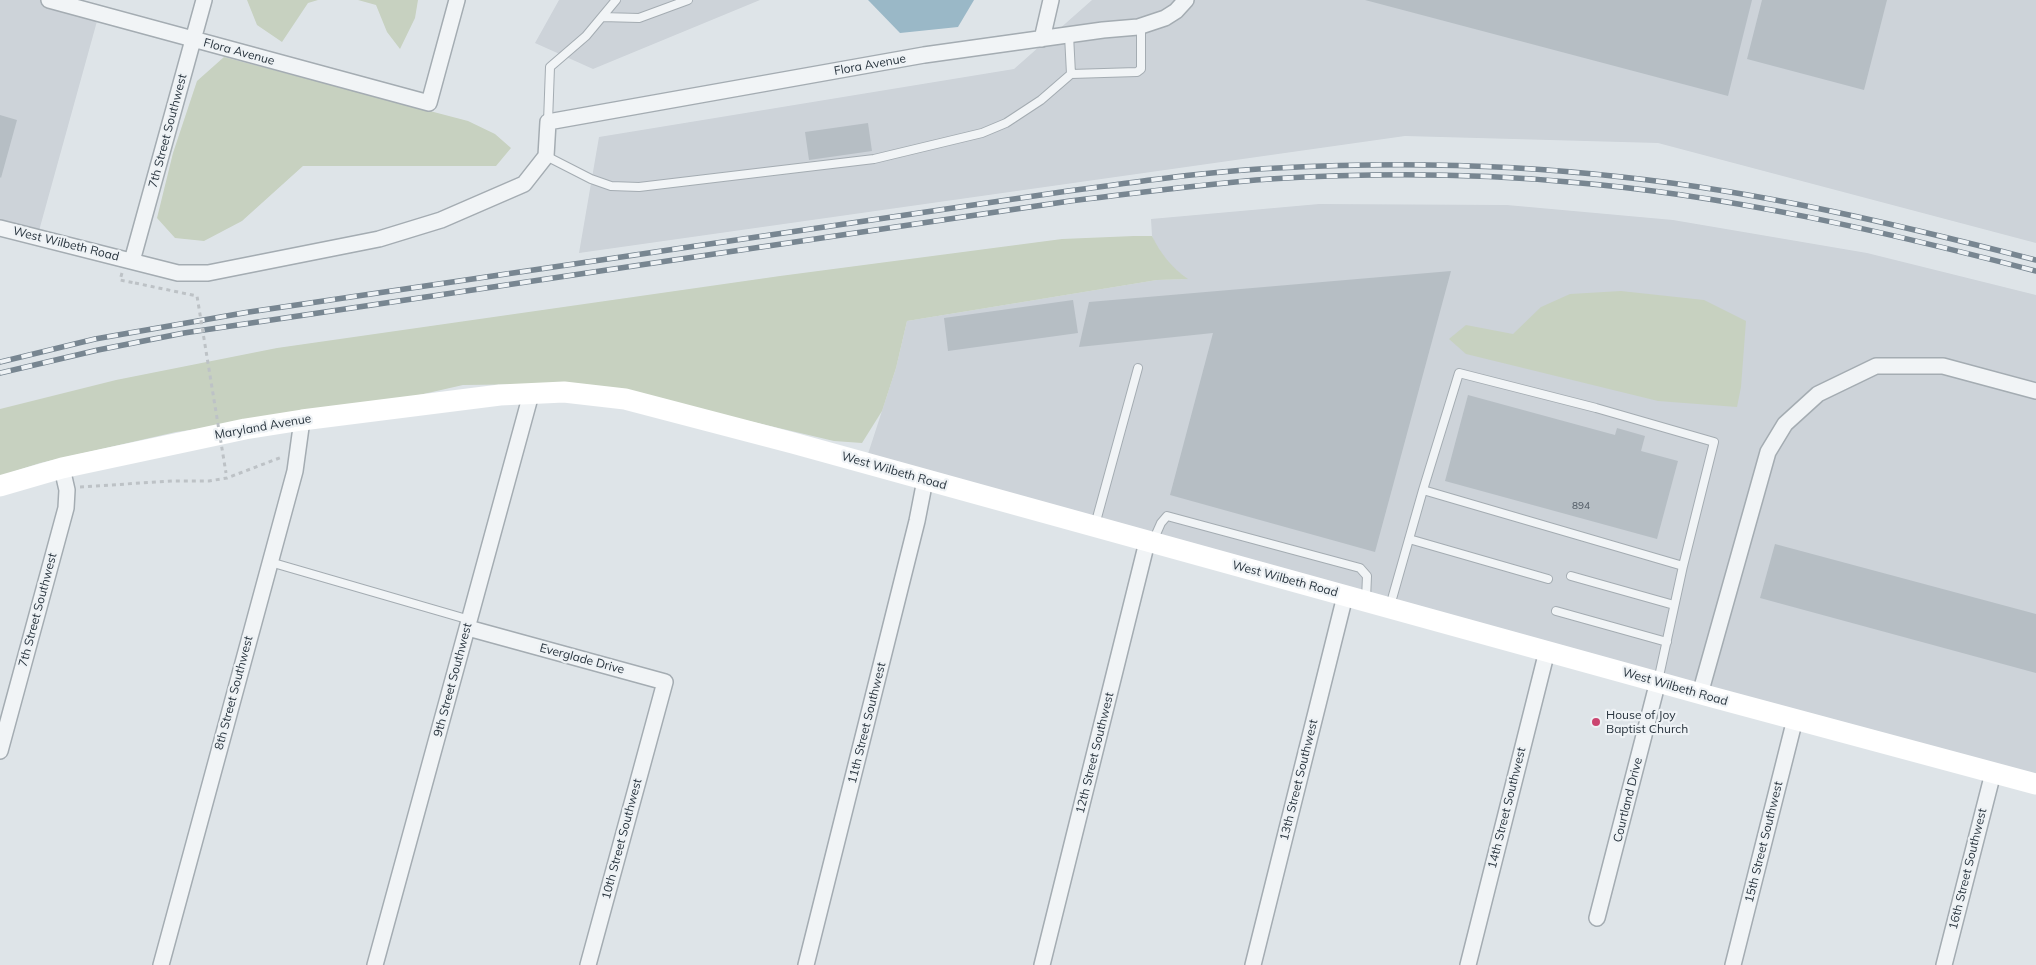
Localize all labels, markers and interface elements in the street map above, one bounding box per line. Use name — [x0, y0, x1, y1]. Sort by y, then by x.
street label: Flora Avenue — [202, 36, 276, 68]
street label: Flora Avenue — [833, 52, 907, 78]
street label: 7th Street Southwest — [146, 73, 190, 189]
street label: West Wilbeth Road — [11, 224, 121, 264]
street label: Maryland Avenue — [214, 411, 312, 443]
street label: West Wilbeth Road — [840, 449, 948, 493]
house number: 894 — [1572, 500, 1590, 512]
street label: 7th Street Southwest — [16, 552, 60, 668]
street label: West Wilbeth Road — [1231, 558, 1339, 600]
street label: 9th Street Southwest — [431, 622, 475, 738]
street label: 8th Street Southwest — [212, 635, 256, 751]
street label: Everglade Drive — [538, 641, 626, 677]
street label: 11th Street Southwest — [845, 661, 889, 785]
street label: West Wilbeth Road — [1621, 665, 1729, 709]
street label: 12th Street Southwest — [1073, 691, 1117, 815]
place label: House of Joy Baptist Church — [1606, 708, 1688, 736]
marker: House of Joy Baptist Church — [1590, 716, 1602, 728]
street label: 13th Street Southwest — [1277, 718, 1321, 842]
street label: 14th Street Southwest — [1485, 746, 1529, 870]
street label: Courtland Drive — [1611, 756, 1645, 844]
street label: 10th Street Southwest — [599, 777, 645, 901]
street label: 15th Street Southwest — [1742, 780, 1786, 904]
street label: 16th Street Southwest — [1946, 807, 1990, 931]

